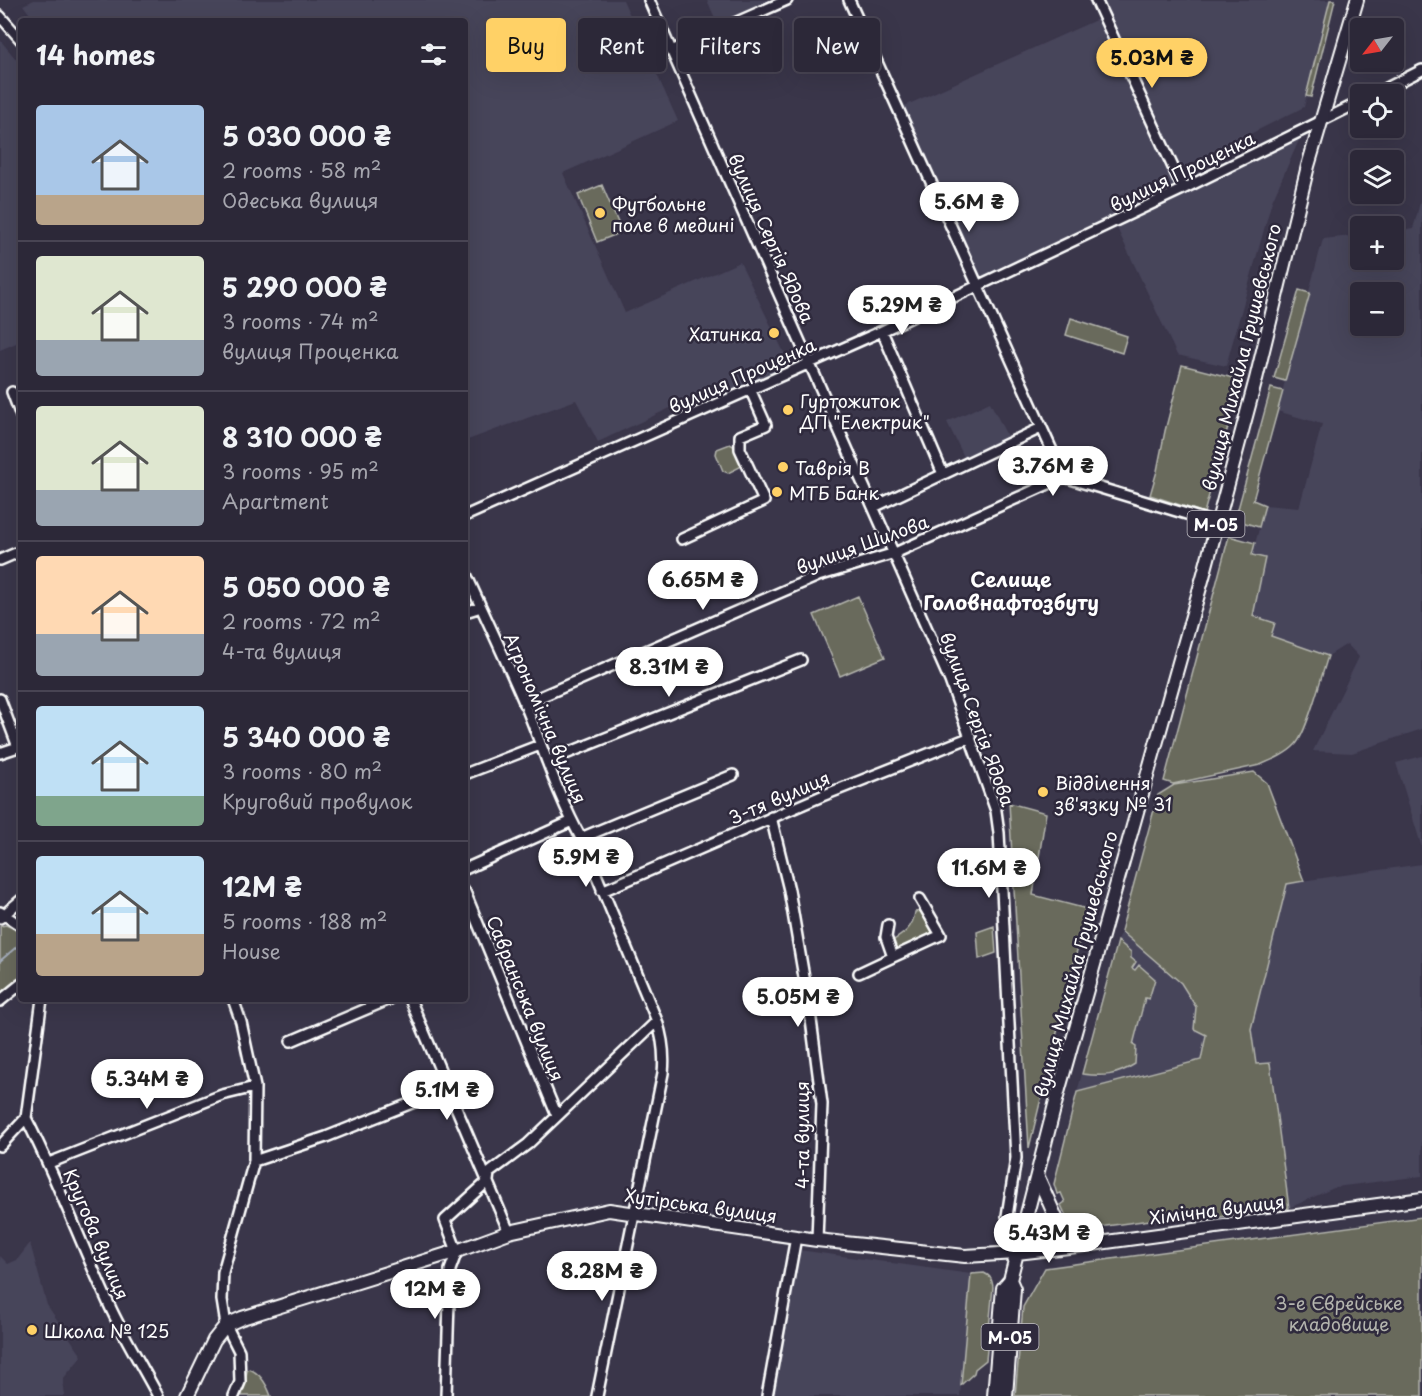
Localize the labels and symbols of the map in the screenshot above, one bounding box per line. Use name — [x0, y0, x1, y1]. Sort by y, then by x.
north arrow — [1350, 18, 1404, 72]
pin: 5.03M ₴ — [1097, 38, 1207, 89]
street label: вулиця Проценка — [1105, 124, 1260, 218]
street label: вулиця Сергія Ядова — [722, 149, 822, 328]
pin: 5.6M ₴ — [920, 182, 1018, 233]
place label: Футбольне поле в медині — [612, 190, 734, 238]
marker: Футбольне поле в медині — [593, 206, 607, 220]
street label: вулиця Михайла Грушевського — [1195, 220, 1287, 494]
pin: 5.29M ₴ — [847, 285, 957, 336]
place label: Хатинка — [689, 320, 763, 347]
marker: Хатинка — [767, 326, 781, 340]
street label: вулиця Проценка — [664, 330, 821, 420]
place label: Гуртожиток ДП "Електрик" — [799, 387, 930, 435]
marker: Гуртожиток ДП "Електрик" — [781, 403, 795, 417]
pin: 3.76M ₴ — [998, 446, 1108, 497]
place label: Таврія В — [795, 454, 870, 481]
marker: Таврія В — [776, 460, 790, 474]
place label: МТБ Банк — [789, 479, 879, 506]
marker: МТБ Банк — [770, 485, 784, 499]
street label: вулиця Шилова — [792, 507, 933, 580]
road number: М-05 — [1188, 511, 1244, 537]
pin: 6.65M ₴ — [648, 560, 758, 611]
district label: Селище Головнафтозбуту — [923, 564, 1099, 617]
street label: Агрономічна вулиця — [498, 628, 594, 808]
street label: вулиця Сергія Ядова — [934, 628, 1022, 811]
pin: 8.31M ₴ — [614, 647, 724, 698]
street label: 3-тя вулиця — [724, 764, 834, 830]
place label: Відділення зв'язку № 31 — [1054, 769, 1172, 817]
marker: Відділення зв'язку № 31 — [1036, 785, 1050, 799]
street label: вулиця Михайла Грушевського — [1026, 828, 1124, 1100]
pin: 5.9M ₴ — [537, 837, 635, 888]
pin: 11.6M ₴ — [934, 848, 1044, 899]
street label: Савранська вулиця — [480, 911, 572, 1085]
pin: 5.05M ₴ — [743, 977, 853, 1028]
pin: 5.34M ₴ — [92, 1059, 202, 1110]
pin: 5.1M ₴ — [398, 1070, 496, 1121]
street label: 4-та вулиця — [788, 1081, 815, 1189]
street label: Кругова вулиця — [57, 1164, 137, 1304]
street label: Хутірська вулиця — [623, 1181, 779, 1229]
street label: Хімічна вулиця — [1148, 1187, 1286, 1231]
pin: 5.43M ₴ — [994, 1213, 1104, 1264]
pin: 8.28M ₴ — [547, 1251, 657, 1302]
pin: 12M ₴ — [393, 1269, 477, 1320]
park label: 3-е Єврейське кладовище — [1276, 1289, 1402, 1337]
place label: Школа № 125 — [44, 1317, 169, 1344]
marker: Школа № 125 — [25, 1323, 39, 1337]
road number: М-05 — [982, 1324, 1038, 1350]

